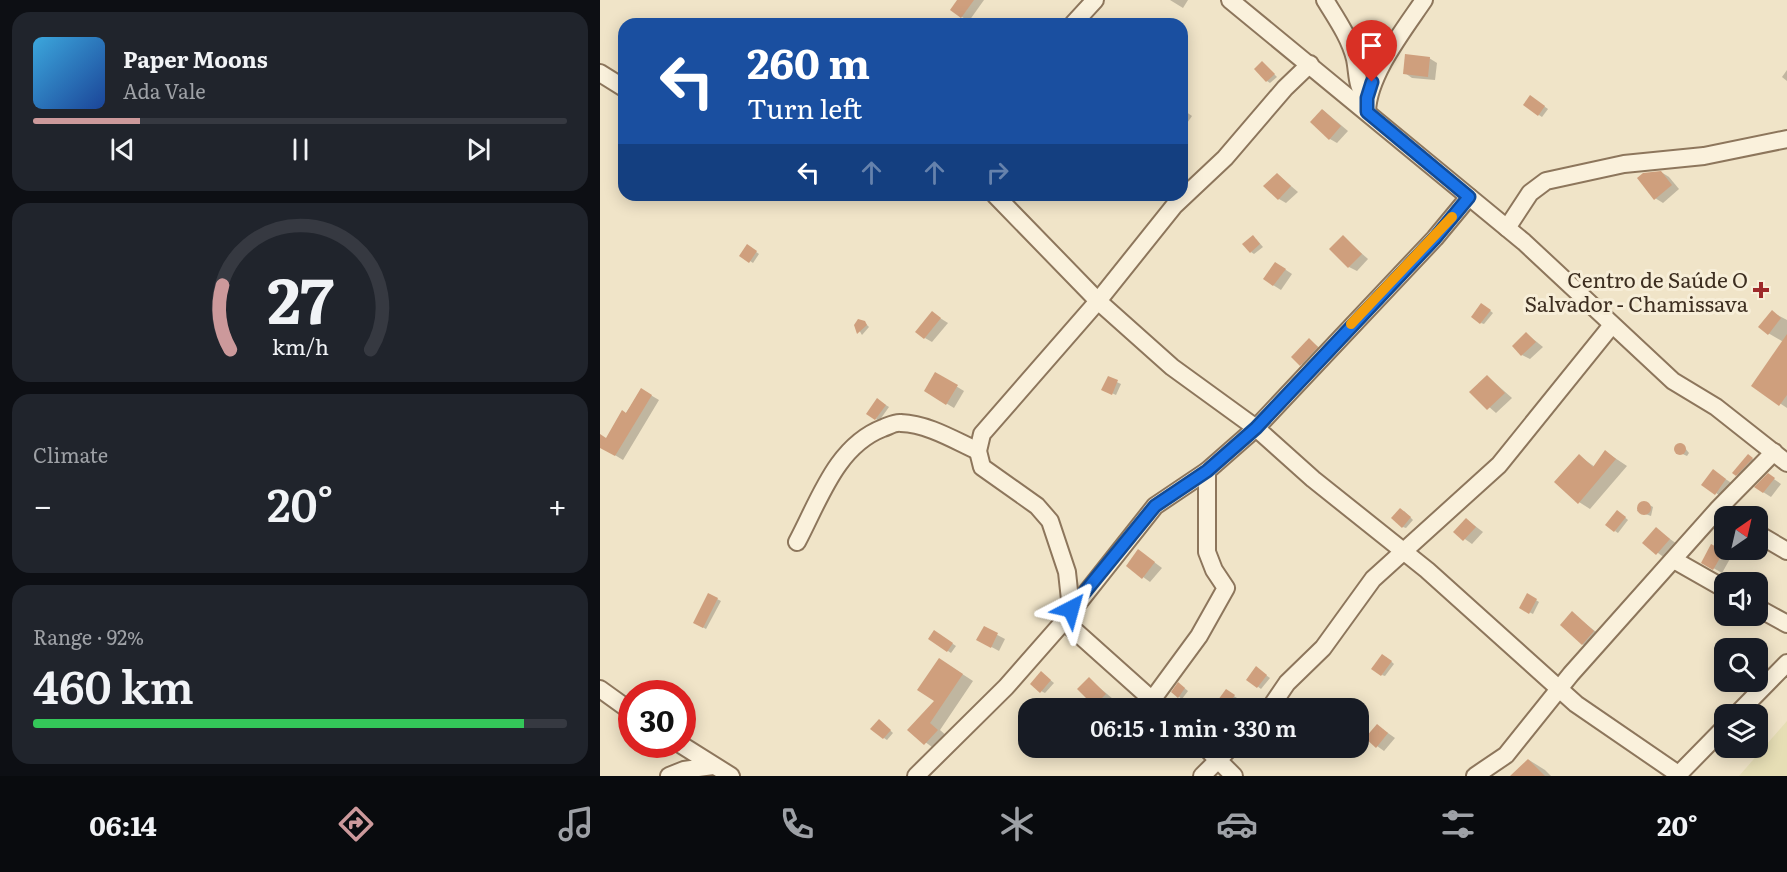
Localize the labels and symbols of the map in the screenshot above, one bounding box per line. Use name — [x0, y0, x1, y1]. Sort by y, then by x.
pin — [1346, 20, 1397, 82]
place label: Centro de Saúde O Salvador - Chamissava — [1524, 263, 1749, 318]
marker: Centro de Saúde O Salvador - Chamissava — [1752, 281, 1770, 299]
north arrow — [1714, 506, 1768, 560]
position arrow — [1039, 577, 1103, 641]
speed limit sign: 30 — [618, 680, 696, 758]

